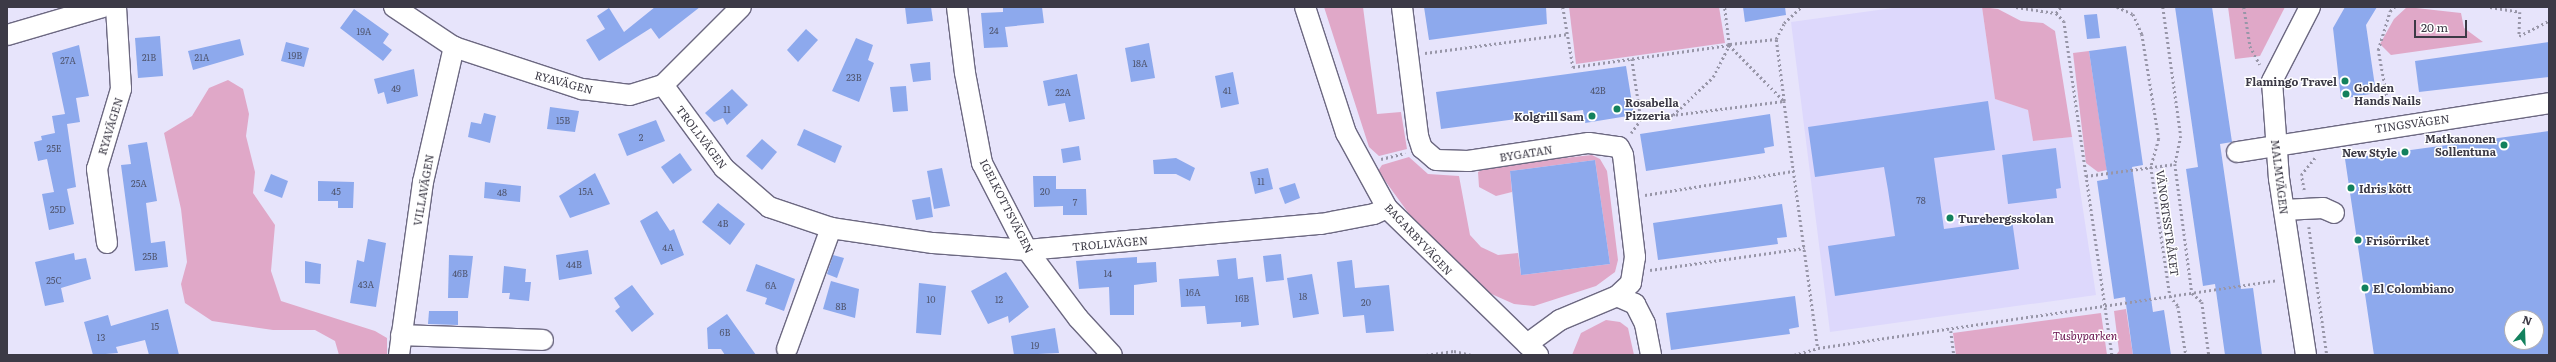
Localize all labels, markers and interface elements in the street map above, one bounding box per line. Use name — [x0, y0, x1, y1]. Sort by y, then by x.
scale bar — [2416, 12, 2469, 38]
text: 20 m — [2421, 18, 2448, 36]
house number: 24 — [989, 25, 999, 35]
house number: 19A — [357, 26, 371, 36]
house number: 19B — [288, 50, 302, 60]
house number: 21B — [142, 52, 156, 62]
house number: 21A — [195, 52, 209, 62]
house number: 27A — [60, 55, 76, 65]
house number: 18A — [1132, 58, 1148, 68]
street label: RYAVÄGEN — [534, 68, 594, 96]
house number: 23B — [846, 72, 862, 82]
place label: Flamingo Travel — [2245, 74, 2337, 88]
marker: Flamingo Travel — [2340, 76, 2350, 86]
place label: Golden Hands Nails — [2354, 81, 2421, 107]
house number: 49 — [391, 83, 401, 93]
house number: 41 — [1223, 85, 1231, 95]
house number: 42B — [1590, 85, 1606, 95]
house number: 22A — [1055, 87, 1071, 97]
marker: Golden Hands Nails — [2341, 89, 2351, 99]
street label: RYAVÄGEN — [95, 96, 125, 156]
place label: Rosabella Pizzeria — [1625, 96, 1679, 122]
street label: TROLLVÄGEN — [674, 103, 730, 171]
house number: 11 — [723, 104, 731, 114]
marker: Rosabella Pizzeria — [1612, 104, 1622, 114]
place label: Kolgrill Sam — [1514, 109, 1584, 123]
marker: Kolgrill Sam — [1587, 111, 1597, 121]
street label: TINGSVÄGEN — [2374, 111, 2450, 135]
house number: 15B — [556, 115, 570, 125]
house number: 2 — [639, 132, 643, 142]
place label: Matkanonen Sollentuna — [2425, 132, 2496, 158]
street label: MALMVÄGEN — [2269, 139, 2291, 215]
marker: Matkanonen Sollentuna — [2499, 140, 2509, 150]
street label: BYGATAN — [1498, 142, 1554, 164]
house number: 25E — [47, 143, 61, 153]
place label: New Style — [2342, 145, 2397, 159]
marker: New Style — [2400, 147, 2410, 157]
street label: VILLAVÄGEN — [410, 153, 436, 227]
street label: IGELKOTTSVÄGEN — [977, 157, 1037, 255]
street label: VÄNORTSSTRÅKET — [2154, 169, 2182, 277]
house number: 11 — [1257, 176, 1265, 186]
house number: 25A — [131, 178, 147, 188]
place label: Idris kött — [2359, 181, 2412, 195]
marker: Idris kött — [2346, 183, 2356, 193]
house number: 45 — [331, 186, 341, 196]
house number: 15A — [579, 186, 593, 196]
house number: 20 — [1040, 186, 1050, 196]
house number: 48 — [497, 187, 507, 197]
house number: 78 — [1916, 195, 1926, 205]
house number: 7 — [1073, 197, 1077, 207]
street label: BAGARBYVÄGEN — [1382, 200, 1456, 278]
house number: 25D — [50, 204, 66, 214]
place label: Turebergsskolan — [1958, 211, 2054, 225]
marker: Turebergsskolan — [1945, 213, 1955, 223]
house number: 4B — [718, 218, 728, 228]
street label: TROLLVÄGEN — [1072, 233, 1148, 253]
place label: Frisörriket — [2366, 233, 2429, 247]
marker: Frisörriket — [2353, 235, 2363, 245]
house number: 4A — [662, 242, 674, 252]
house number: 25B — [142, 251, 158, 261]
house number: 44B — [566, 259, 582, 269]
house number: 46B — [452, 268, 468, 278]
house number: 14 — [1104, 268, 1112, 278]
house number: 25C — [46, 275, 62, 285]
house number: 43A — [358, 279, 374, 289]
house number: 6A — [765, 280, 777, 290]
place label: El Colombiano — [2373, 281, 2454, 295]
marker: El Colombiano — [2360, 283, 2370, 293]
house number: 16A — [1185, 287, 1201, 297]
house number: 18 — [1299, 291, 1307, 301]
house number: 16B — [1235, 293, 1249, 303]
house number: 10 — [927, 294, 935, 304]
house number: 12 — [995, 294, 1003, 304]
house number: 20 — [1361, 297, 1371, 307]
house number: 8B — [836, 301, 846, 311]
north arrow — [2504, 310, 2544, 350]
text: N — [2521, 311, 2535, 329]
house number: 15 — [151, 321, 159, 331]
house number: 6B — [720, 327, 730, 337]
park label: Tusbyparken — [2053, 328, 2117, 342]
house number: 13 — [97, 332, 105, 342]
house number: 19 — [1031, 340, 1039, 350]

